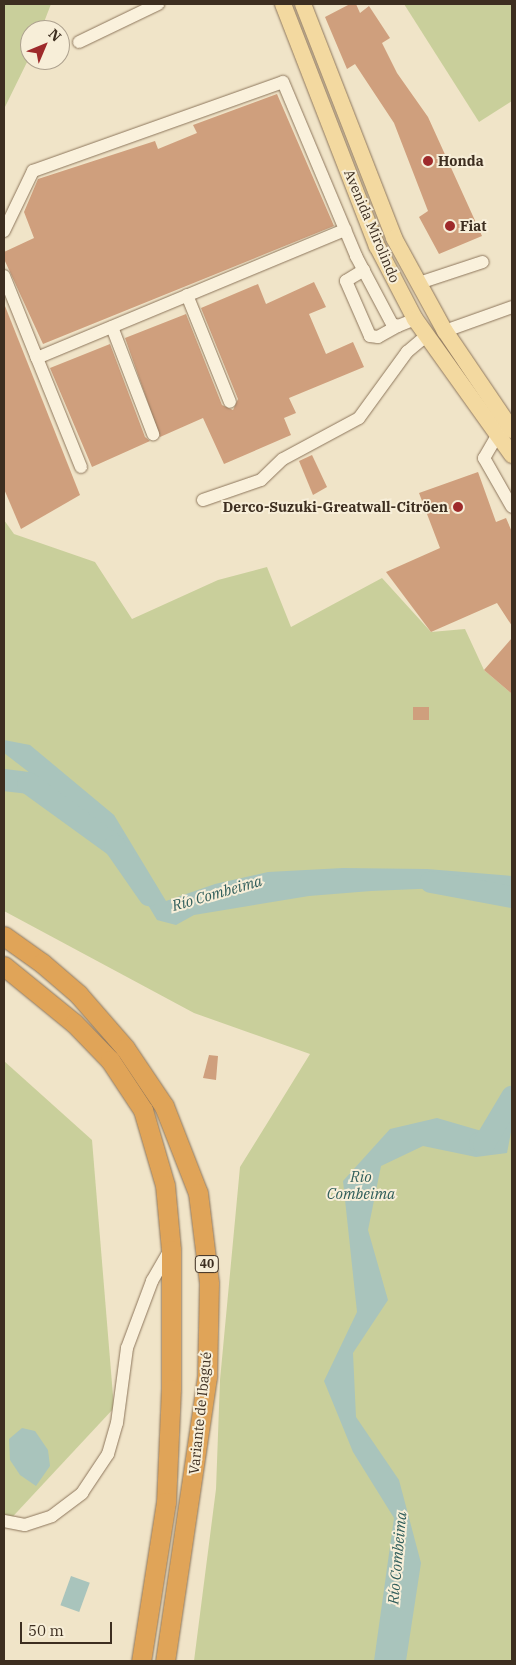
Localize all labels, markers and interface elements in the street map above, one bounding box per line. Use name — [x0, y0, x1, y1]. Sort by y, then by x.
north arrow — [20, 20, 70, 70]
text: N — [45, 25, 65, 45]
place label: Honda — [438, 153, 484, 169]
marker: Honda — [422, 155, 434, 167]
street label: Avenida Mirolindo — [341, 167, 403, 285]
place label: Fiat — [460, 218, 487, 234]
marker: Fiat — [444, 220, 456, 232]
place label: Derco-Suzuki-Greatwall-Citröen — [223, 499, 448, 515]
marker: Derco-Suzuki-Greatwall-Citröen — [452, 501, 464, 513]
water label: Río Combeima — [170, 872, 264, 914]
water label: Rio Combeima — [327, 1167, 395, 1202]
road number: 40 — [194, 1254, 220, 1274]
street label: Variante de Ibagué — [185, 1351, 215, 1475]
water label: Río Combeima — [384, 1511, 410, 1605]
scale bar — [22, 1612, 115, 1644]
text: 50 m — [28, 1621, 64, 1640]

